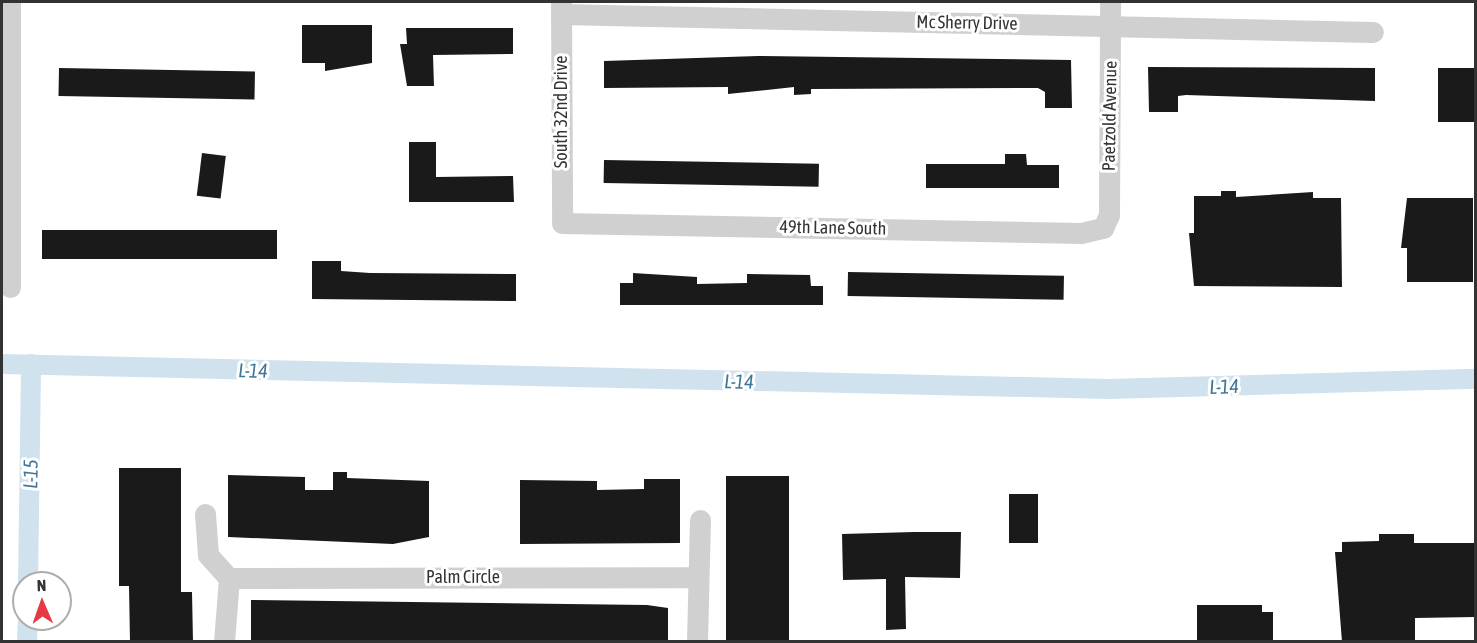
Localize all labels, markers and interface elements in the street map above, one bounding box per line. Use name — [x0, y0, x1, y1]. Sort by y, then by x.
street label: Mc Sherry Drive — [916, 11, 1018, 35]
street label: South 32nd Drive — [550, 56, 572, 168]
street label: Paetzold Avenue — [1098, 61, 1122, 171]
street label: 49th Lane South — [780, 216, 886, 240]
water label: L-14 — [238, 358, 268, 382]
water label: L-14 — [724, 369, 754, 393]
water label: L-14 — [1209, 373, 1239, 399]
water label: L-15 — [18, 459, 42, 489]
street label: Palm Circle — [426, 566, 500, 588]
north arrow — [12, 571, 72, 631]
text: N — [36, 576, 46, 594]

